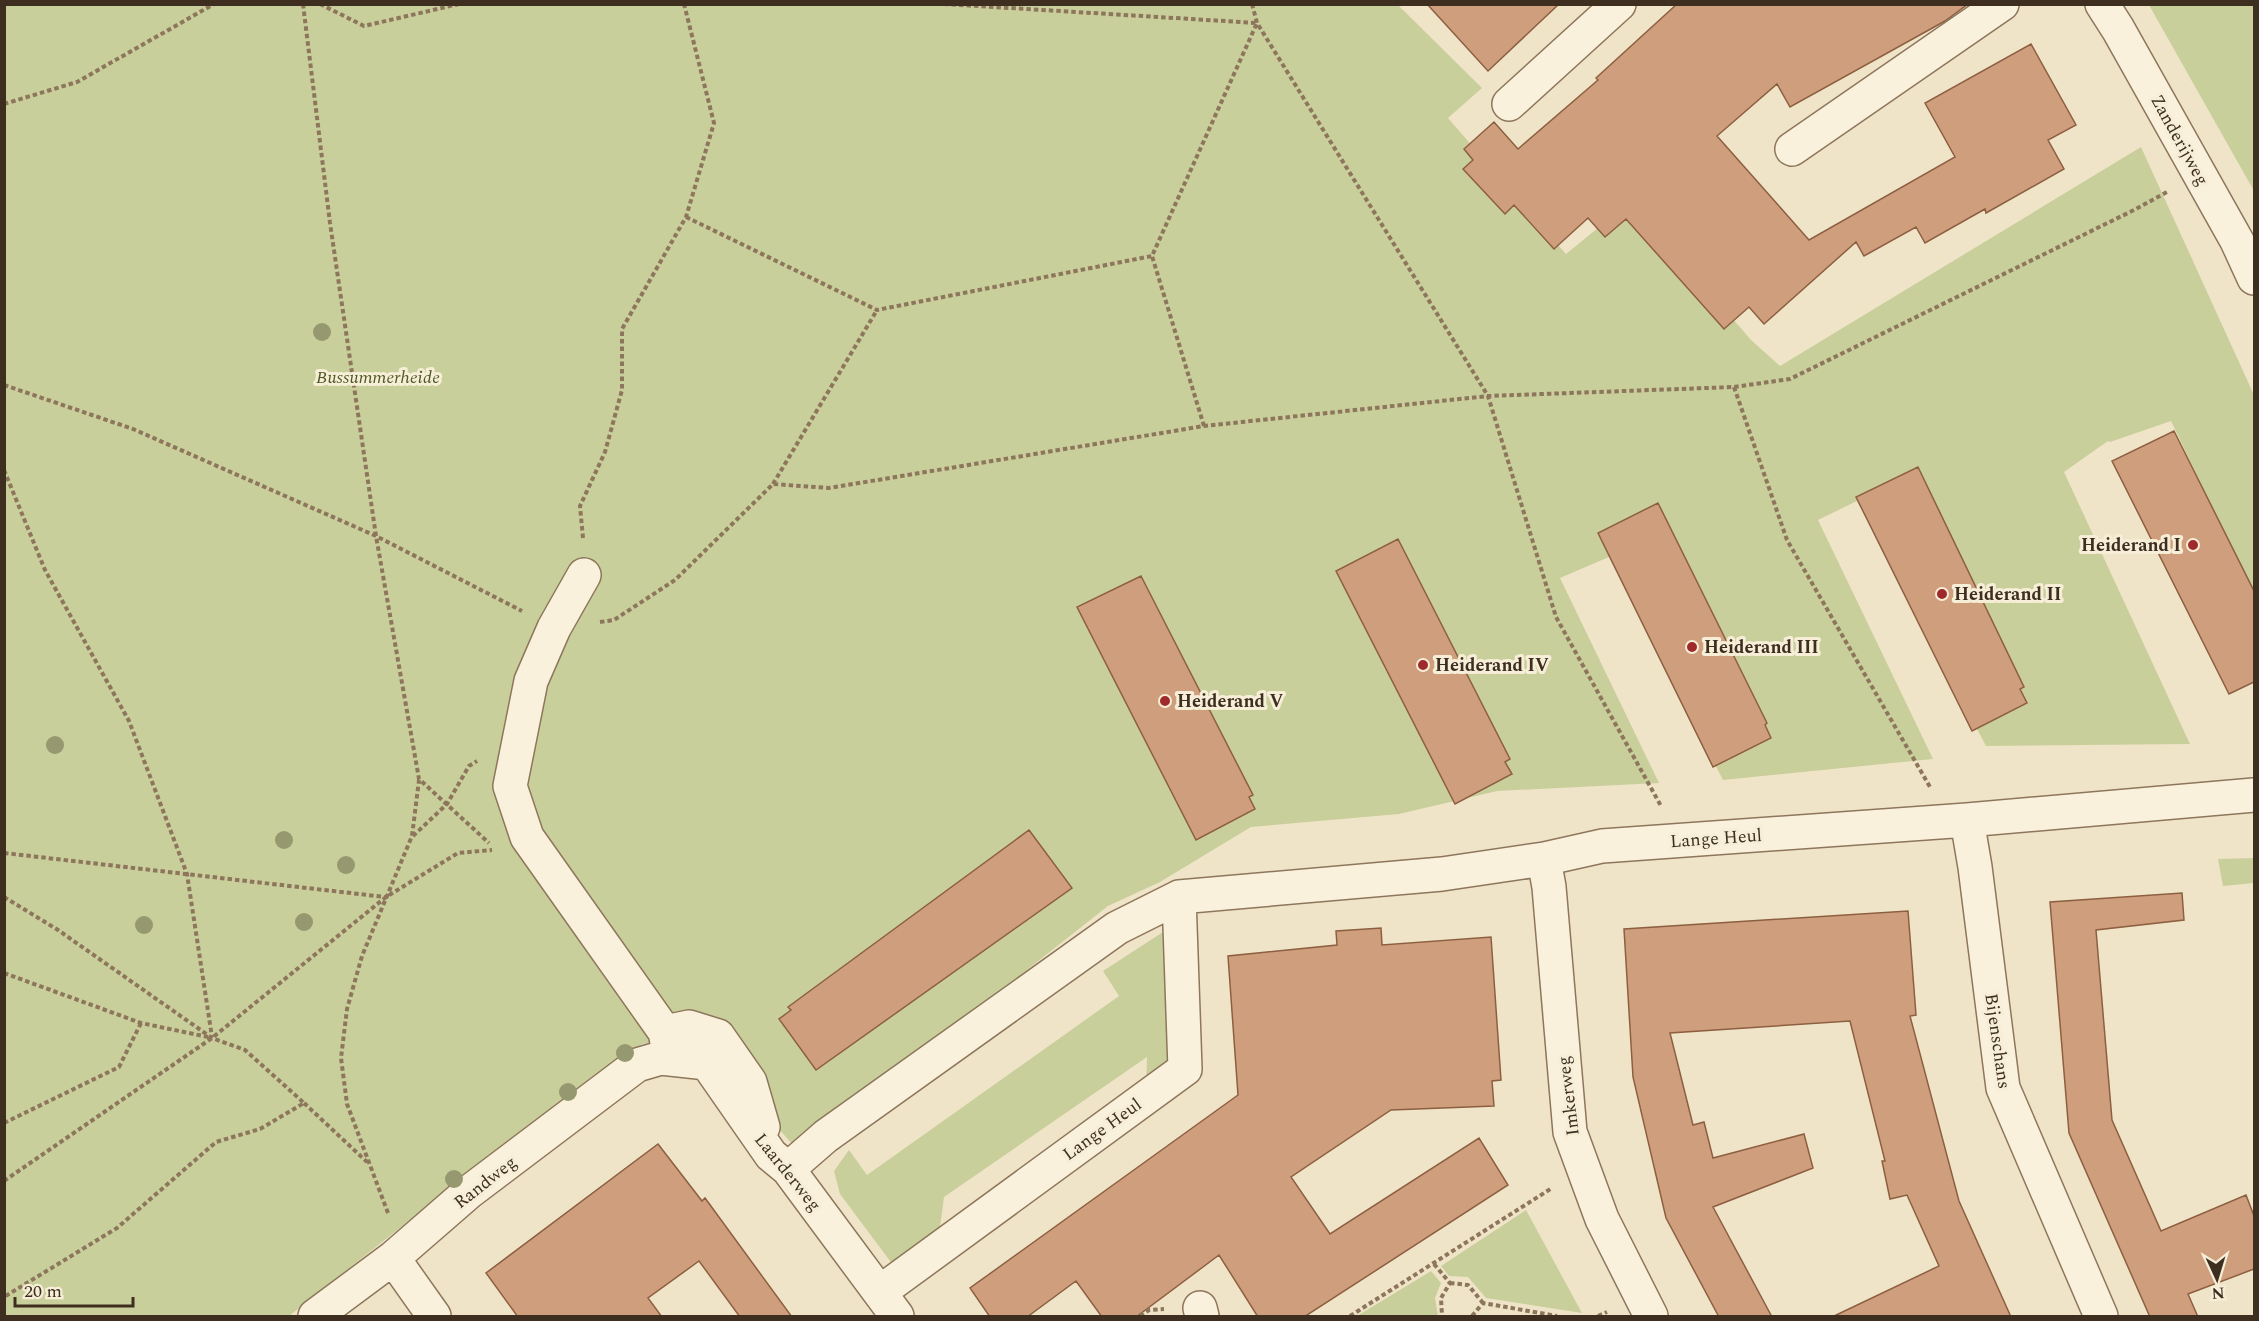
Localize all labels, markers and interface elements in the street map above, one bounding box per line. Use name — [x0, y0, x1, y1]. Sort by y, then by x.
street label: Zanderijweg — [2143, 90, 2216, 191]
park label: Bussummerheide — [316, 364, 440, 391]
place label: Heiderand I — [2081, 532, 2181, 559]
marker: Heiderand I — [2186, 538, 2200, 552]
place label: Heiderand II — [1954, 581, 2061, 608]
marker: Heiderand II — [1935, 587, 1949, 601]
place label: Heiderand III — [1704, 634, 1819, 661]
marker: Heiderand III — [1685, 640, 1699, 654]
place label: Heiderand IV — [1435, 652, 1549, 679]
marker: Heiderand IV — [1416, 658, 1430, 672]
place label: Heiderand V — [1177, 688, 1284, 715]
marker: Heiderand V — [1158, 694, 1172, 708]
street label: Lange Heul — [1669, 822, 1763, 855]
street label: Bijenschans — [1977, 992, 2018, 1091]
street label: Imkerweg — [1550, 1055, 1587, 1137]
street label: Lange Heul — [1057, 1091, 1147, 1167]
street label: Laarderweg — [747, 1127, 828, 1217]
street label: Randweg — [448, 1149, 523, 1216]
north arrow — [2187, 1249, 2247, 1309]
scale bar — [15, 1270, 134, 1308]
text: 20 m — [24, 1278, 62, 1305]
text: N — [2211, 1281, 2225, 1305]

